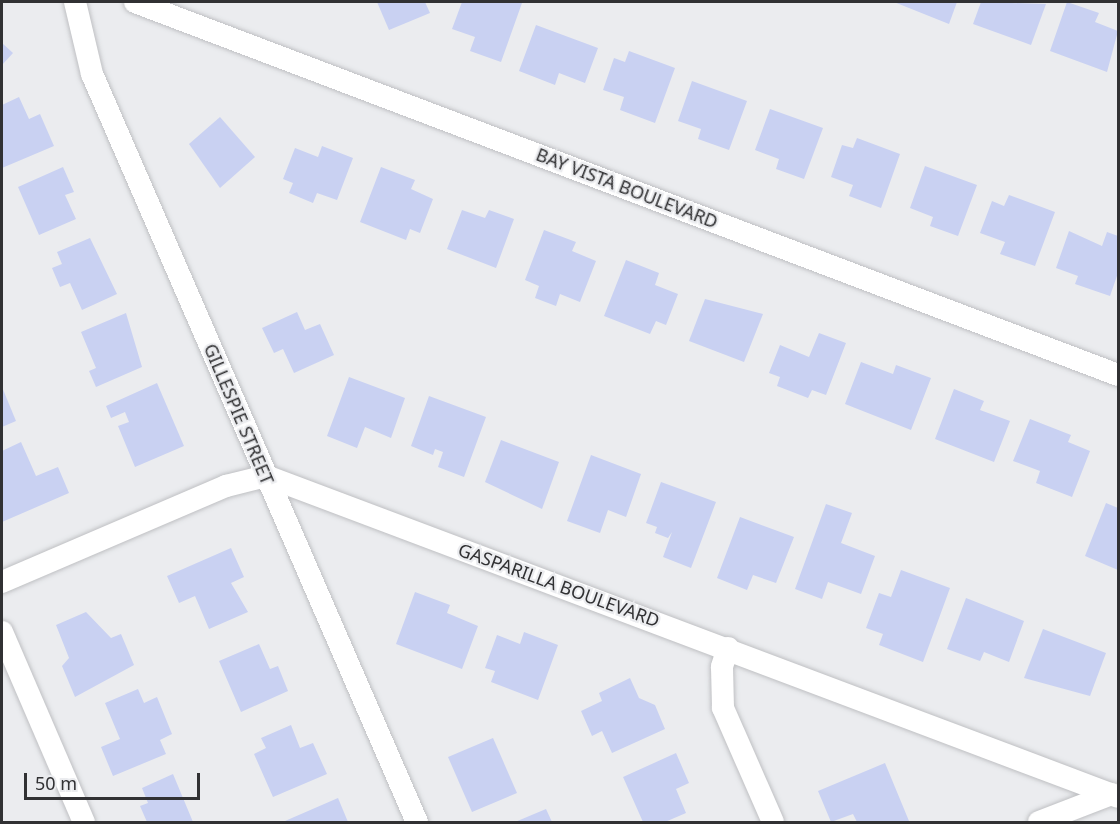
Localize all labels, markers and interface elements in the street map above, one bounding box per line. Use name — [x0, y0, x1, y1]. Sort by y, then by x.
street label: BAY VISTA BOULEVARD — [533, 143, 721, 233]
street label: GILLESPIE STREET — [200, 340, 278, 488]
street label: GASPARILLA BOULEVARD — [455, 538, 663, 632]
scale bar — [27, 761, 202, 799]
text: 50 m — [35, 771, 77, 795]

